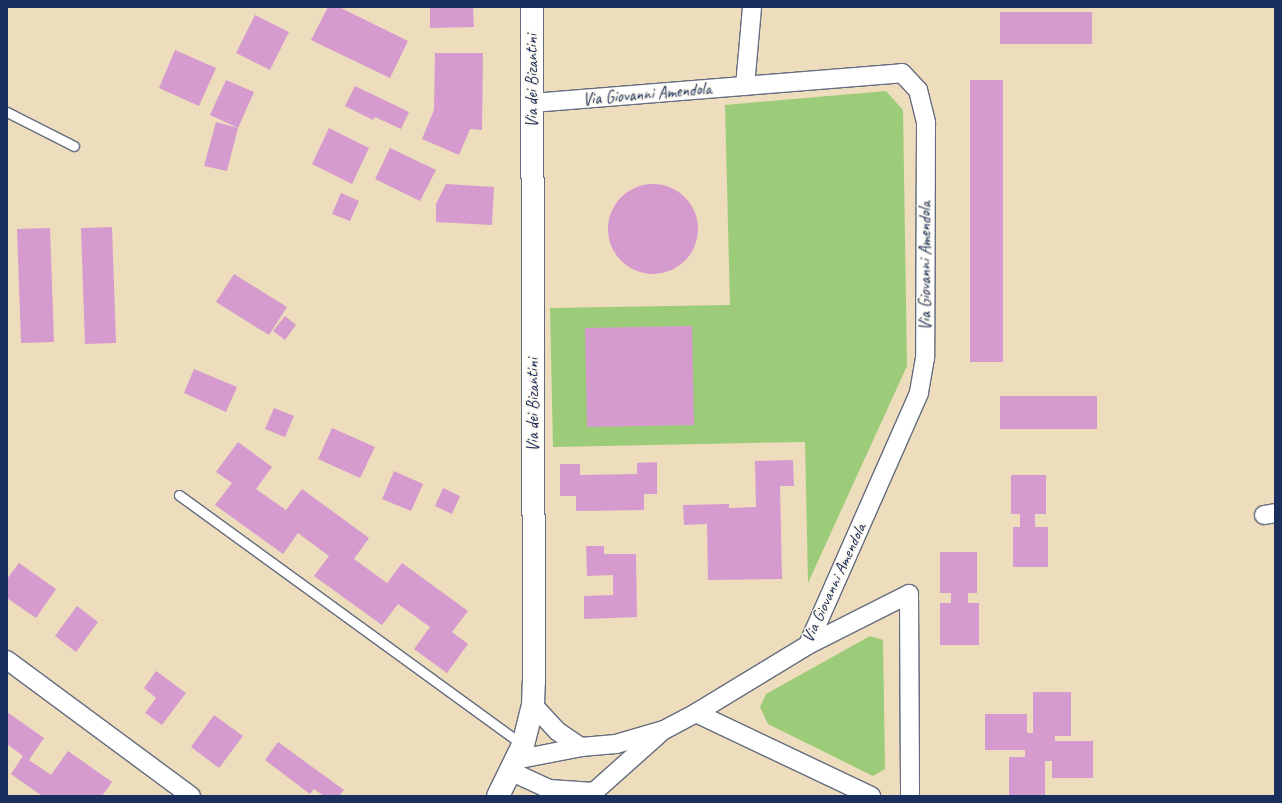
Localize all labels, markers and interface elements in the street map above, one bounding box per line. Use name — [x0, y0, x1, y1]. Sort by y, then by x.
street label: Via dei Bizantini — [522, 34, 542, 128]
street label: Via Giovanni Amendola — [582, 78, 712, 110]
street label: Via Giovanni Amendola — [915, 201, 935, 331]
street label: Via dei Bizantini — [523, 358, 543, 452]
street label: Via Giovanni Amendola — [797, 520, 871, 646]

